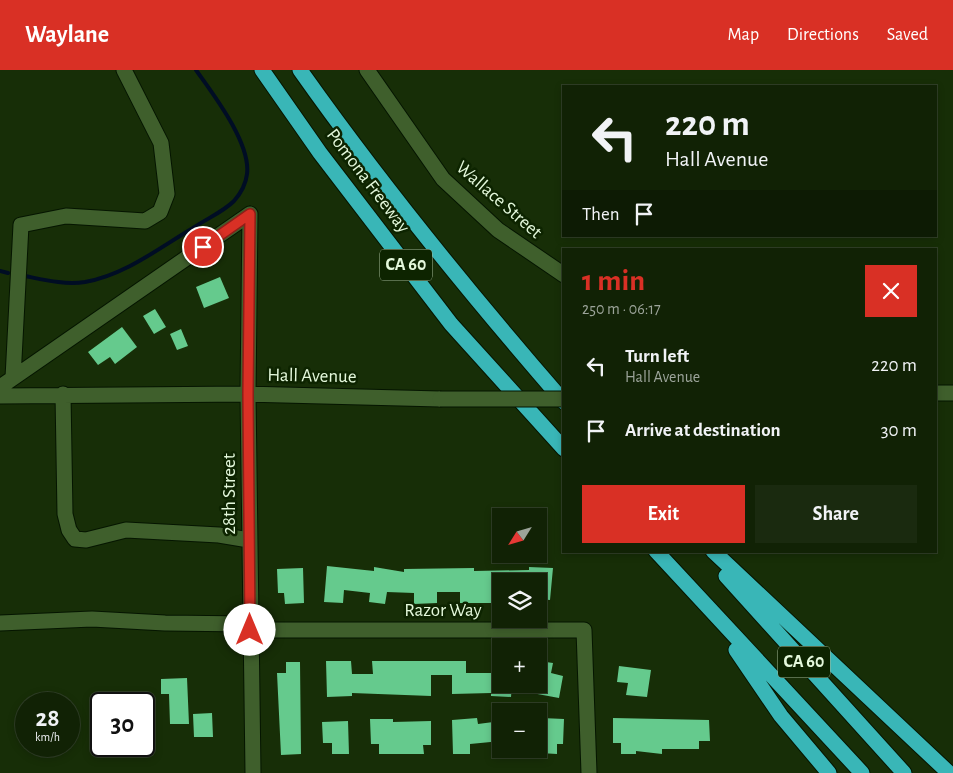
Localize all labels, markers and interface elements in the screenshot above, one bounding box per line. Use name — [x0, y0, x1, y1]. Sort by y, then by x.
text: Waylane — [25, 23, 109, 47]
text: Map — [728, 26, 759, 44]
text: Directions — [787, 26, 859, 44]
text: Saved — [887, 26, 928, 44]
icon: left — [582, 105, 647, 170]
text: 220 m — [665, 107, 750, 142]
street label: Pomona Freeway — [323, 126, 413, 236]
text: Hall Avenue — [665, 148, 768, 170]
street label: Wallace Street — [452, 158, 546, 242]
icon: arrive — [630, 200, 658, 228]
text: Then — [582, 205, 620, 224]
pin — [182, 226, 224, 268]
icon: arrive — [189, 233, 217, 261]
road number: CA 60 — [380, 250, 432, 280]
button: close — [865, 265, 917, 317]
text: 1 min — [582, 266, 645, 296]
text: 250 m · 06:17 — [582, 301, 661, 317]
text: Turn left — [625, 347, 689, 366]
icon: left — [582, 352, 610, 380]
text: 220 m — [871, 356, 917, 375]
street label: Hall Avenue — [267, 366, 357, 386]
text: Hall Avenue — [625, 369, 700, 385]
icon: arrive — [582, 417, 610, 445]
text: Arrive at destination — [625, 421, 781, 440]
text: 30 m — [881, 421, 917, 440]
street label: 28th Street — [220, 453, 239, 535]
button: Exit — [582, 485, 745, 543]
button: Share — [755, 485, 917, 543]
north arrow — [492, 508, 548, 562]
map controls — [492, 508, 547, 758]
button: layers — [492, 573, 547, 628]
street label: Razor Way — [404, 601, 482, 620]
position arrow — [223, 603, 275, 655]
button: + — [492, 638, 547, 693]
road number: CA 60 — [778, 646, 830, 678]
speed limit sign: 30 — [90, 692, 155, 757]
button: − — [492, 703, 547, 758]
text: 28 — [35, 706, 60, 731]
text: km/h — [35, 731, 60, 743]

